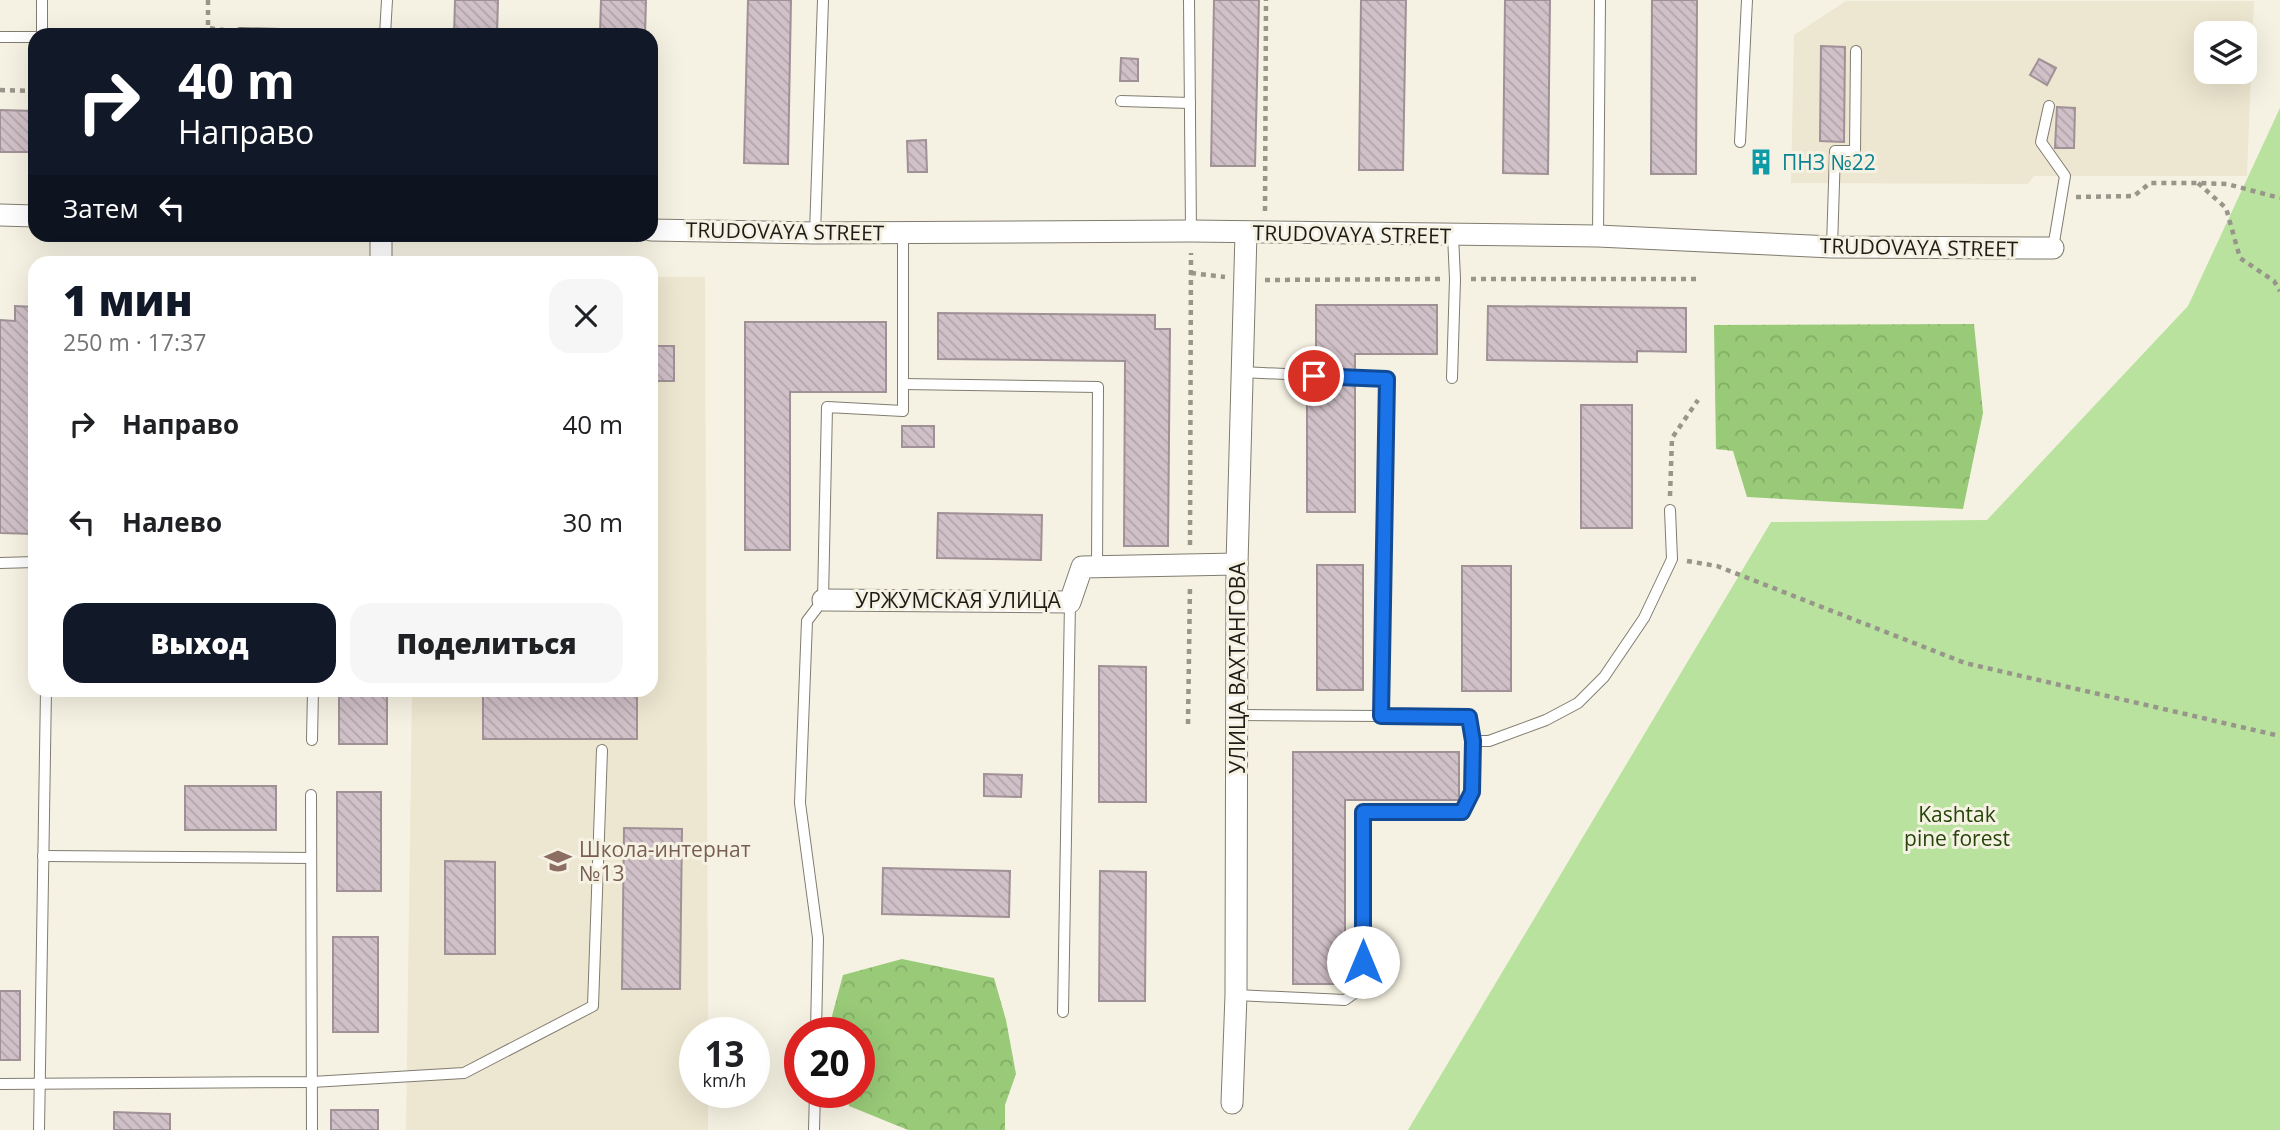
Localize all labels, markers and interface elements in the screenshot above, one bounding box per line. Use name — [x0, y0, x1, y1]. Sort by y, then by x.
map controls — [2194, 21, 2257, 84]
button: layers — [2194, 21, 2257, 84]
text: 40 m — [178, 47, 295, 113]
icon: right — [63, 56, 154, 147]
text: Направо — [178, 110, 314, 153]
building icon: ПНЗ №22 — [1746, 147, 1776, 177]
place label: ПНЗ №22 — [1782, 148, 1876, 176]
icon: left — [153, 189, 191, 227]
text: Затем — [63, 190, 139, 226]
street label: TRUDOVAYA STREET — [685, 215, 885, 247]
street label: TRUDOVAYA STREET — [1252, 218, 1452, 250]
street label: TRUDOVAYA STREET — [1819, 231, 2019, 263]
text: 1 мин — [63, 271, 193, 328]
button: close — [549, 279, 623, 353]
text: 250 m · 17:37 — [63, 326, 206, 358]
pin — [1284, 346, 1344, 406]
icon: arrive — [1295, 357, 1333, 395]
icon: right — [63, 405, 101, 443]
text: Направо — [122, 406, 239, 442]
text: 40 m — [562, 406, 623, 442]
icon: left — [63, 503, 101, 541]
text: Налево — [122, 504, 222, 540]
text: 30 m — [562, 504, 623, 540]
street label: УЛИЦА ВАХТАНГОВА — [1223, 562, 1251, 774]
street label: УРЖУМСКАЯ УЛИЦА — [855, 586, 1062, 614]
button: Выход — [63, 603, 336, 683]
button: Поделиться — [350, 603, 623, 683]
park label: Kashtak pine forest — [1904, 800, 2010, 852]
place label: Школа-интернат №13 — [579, 835, 751, 887]
school or university icon: Школа-интернат №13 — [543, 846, 573, 876]
position arrow — [1326, 925, 1400, 999]
speed limit sign: 20 — [784, 1017, 875, 1108]
text: 13 — [704, 1030, 745, 1077]
text: km/h — [703, 1068, 746, 1092]

